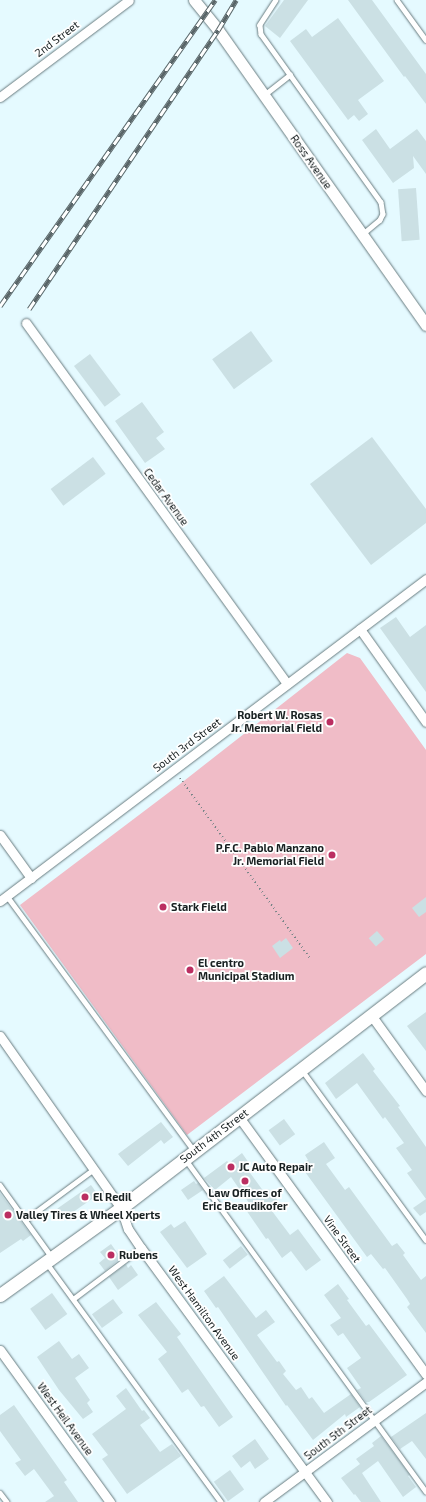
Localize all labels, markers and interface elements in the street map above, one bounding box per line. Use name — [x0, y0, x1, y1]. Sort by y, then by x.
street label: 2nd Street — [32, 18, 82, 60]
street label: Ross Avenue — [287, 132, 335, 192]
street label: Cedar Avenue — [141, 466, 191, 528]
place label: Robert W. Rosas Jr. Memorial Field — [231, 709, 322, 735]
street label: South 3rd Street — [150, 715, 224, 775]
marker: Robert W. Rosas Jr. Memorial Field — [325, 717, 335, 727]
place label: P.F.C. Pablo Manzano Jr. Memorial Field — [216, 842, 324, 868]
marker: P.F.C. Pablo Manzano Jr. Memorial Field — [327, 850, 337, 860]
place label: Stark Field — [171, 900, 227, 914]
marker: Stark Field — [158, 902, 168, 912]
place label: El centro Municipal Stadium — [198, 957, 295, 983]
marker: El centro Municipal Stadium — [185, 965, 195, 975]
street label: South 4th Street — [177, 1106, 251, 1166]
place label: JC Auto Repair — [239, 1160, 313, 1174]
marker: JC Auto Repair — [226, 1162, 236, 1172]
marker: Law Offices of Eric Beaudikofer — [240, 1176, 250, 1186]
place label: Law Offices of Eric Beaudikofer — [202, 1187, 288, 1213]
place label: El Redil — [93, 1190, 132, 1204]
marker: El Redil — [80, 1192, 90, 1202]
place label: Valley Tires & Wheel Xperts — [16, 1208, 161, 1222]
marker: Valley Tires & Wheel Xperts — [3, 1210, 13, 1220]
street label: Vine Street — [321, 1213, 363, 1265]
place label: Rubens — [119, 1248, 158, 1262]
marker: Rubens — [106, 1250, 116, 1260]
street label: West Hamilton Avenue — [165, 1263, 243, 1363]
street label: West Heil Avenue — [34, 1380, 96, 1458]
street label: South 5th Street — [302, 1403, 374, 1463]

